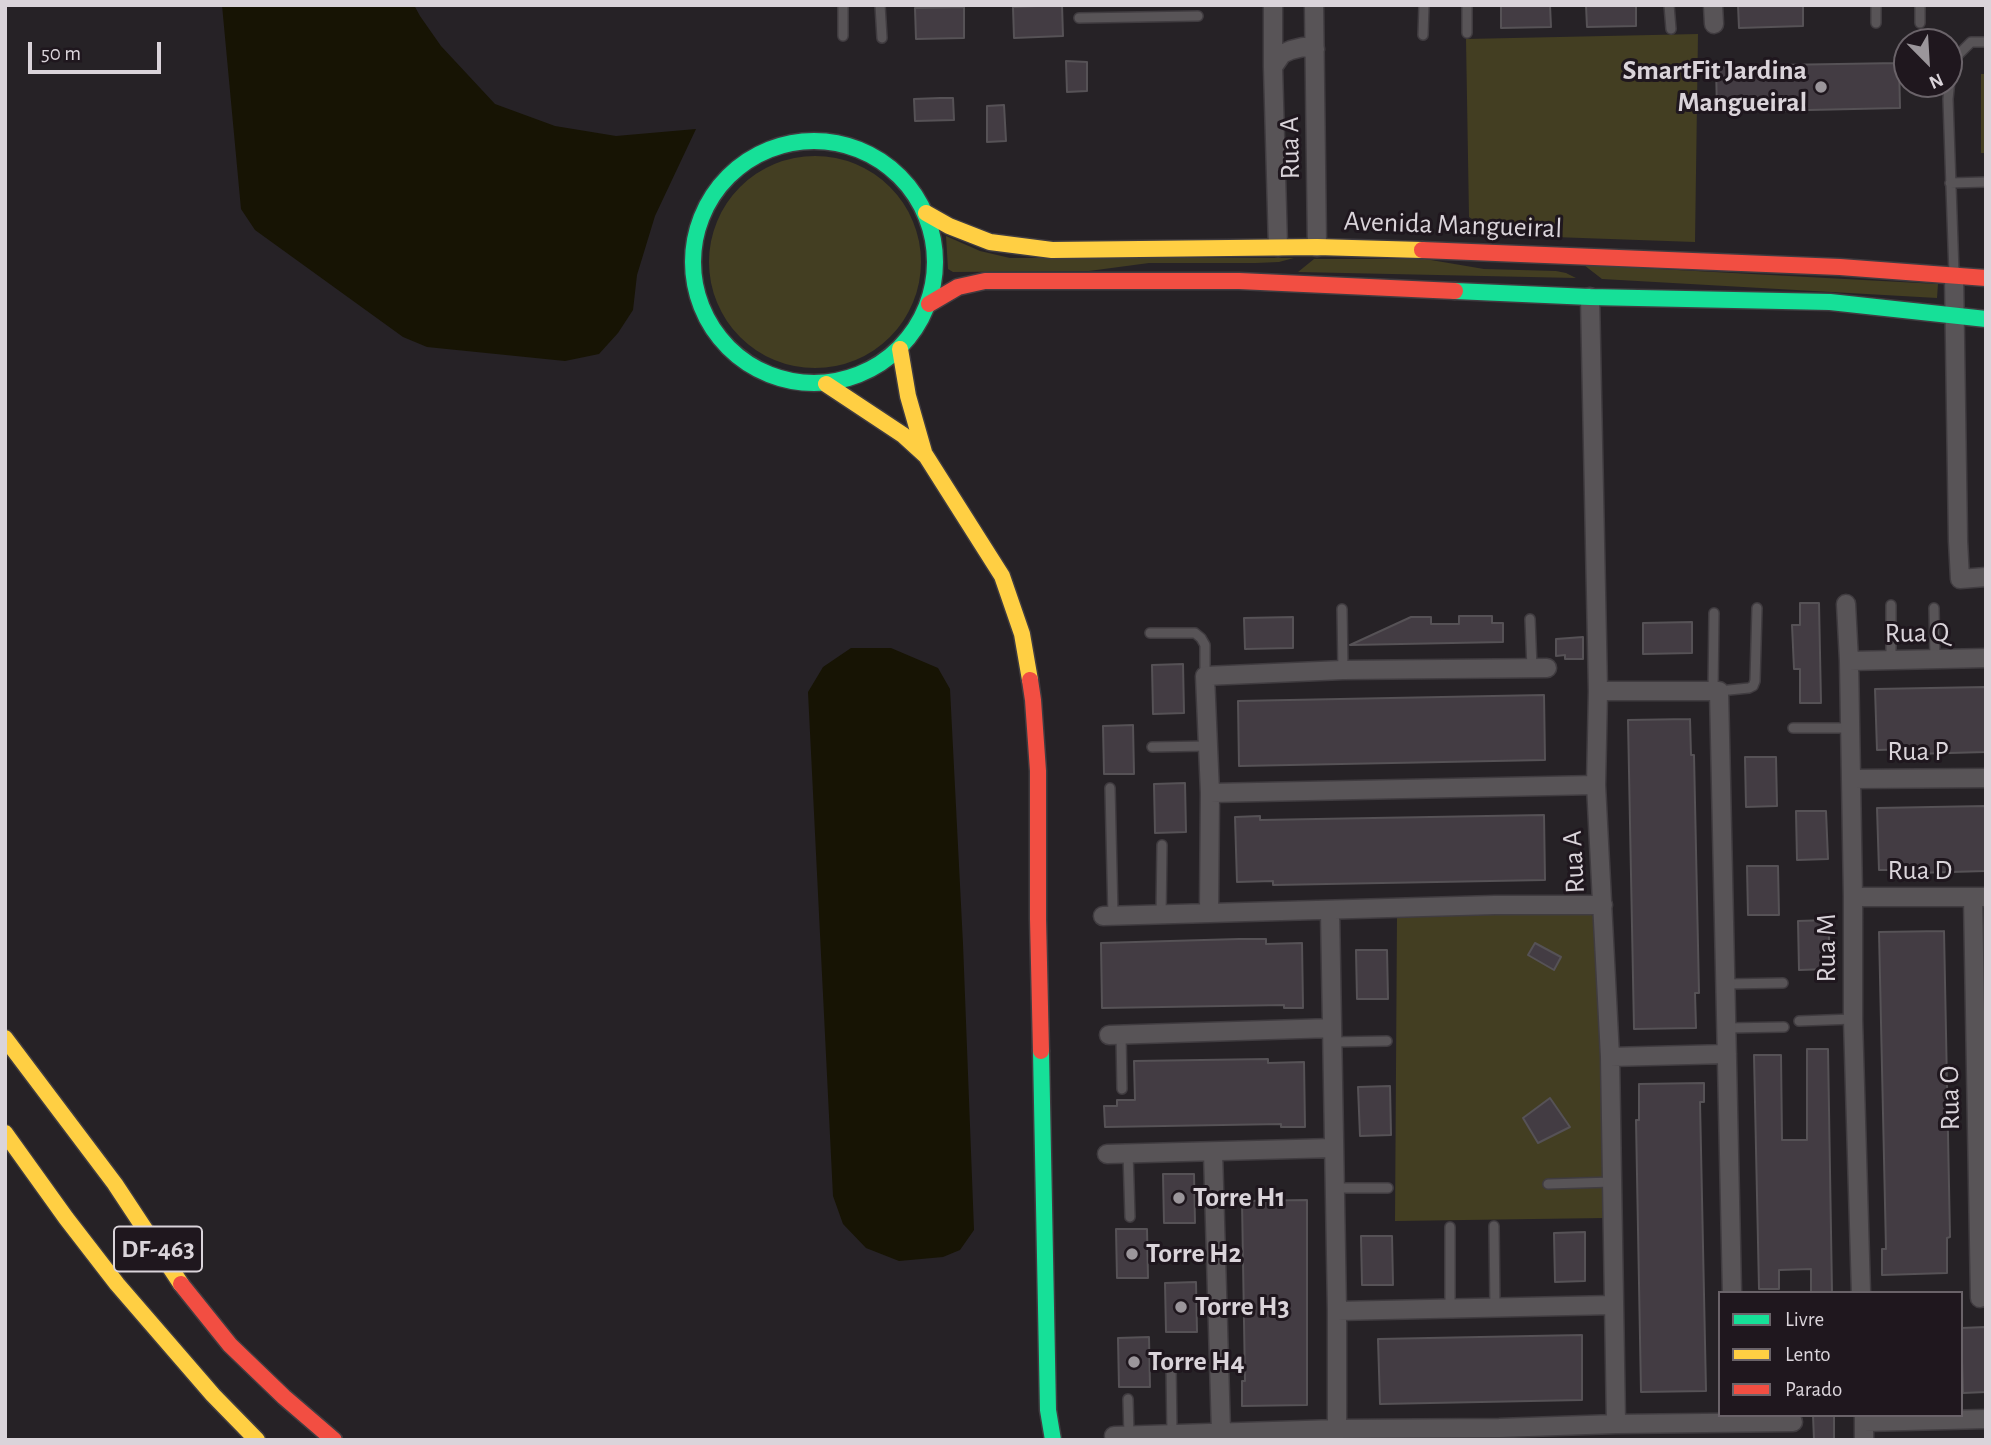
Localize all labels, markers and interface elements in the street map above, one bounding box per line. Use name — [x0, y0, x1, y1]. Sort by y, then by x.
scale bar — [32, 28, 164, 72]
north arrow — [1893, 28, 1963, 98]
text: 50 m — [41, 43, 81, 64]
place label: SmartFit Jardina Mangueiral — [1623, 54, 1807, 120]
text: N — [1926, 69, 1946, 92]
marker: SmartFit Jardina Mangueiral — [1813, 79, 1829, 95]
street label: Rua A — [1273, 116, 1307, 180]
street label: Avenida Mangueiral — [1343, 204, 1563, 246]
street label: Rua Q — [1884, 616, 1950, 650]
street label: Rua P — [1887, 735, 1949, 769]
street label: Rua A — [1556, 830, 1592, 894]
street label: Rua D — [1888, 854, 1952, 888]
street label: Rua M — [1810, 914, 1844, 982]
street label: Rua O — [1933, 1065, 1967, 1131]
place label: Torre H1 — [1193, 1181, 1285, 1215]
marker: Torre H1 — [1171, 1190, 1187, 1206]
road number: DF-463 — [114, 1226, 202, 1272]
place label: Torre H2 — [1146, 1237, 1242, 1271]
marker: Torre H2 — [1124, 1246, 1140, 1262]
place label: Torre H3 — [1195, 1290, 1289, 1324]
legend — [1718, 1291, 1963, 1417]
marker: Torre H3 — [1173, 1299, 1189, 1315]
text: Livre — [1785, 1309, 1824, 1330]
text: Lento — [1785, 1344, 1831, 1365]
place label: Torre H4 — [1148, 1345, 1244, 1379]
marker: Torre H4 — [1126, 1354, 1142, 1370]
text: Parado — [1785, 1379, 1842, 1400]

